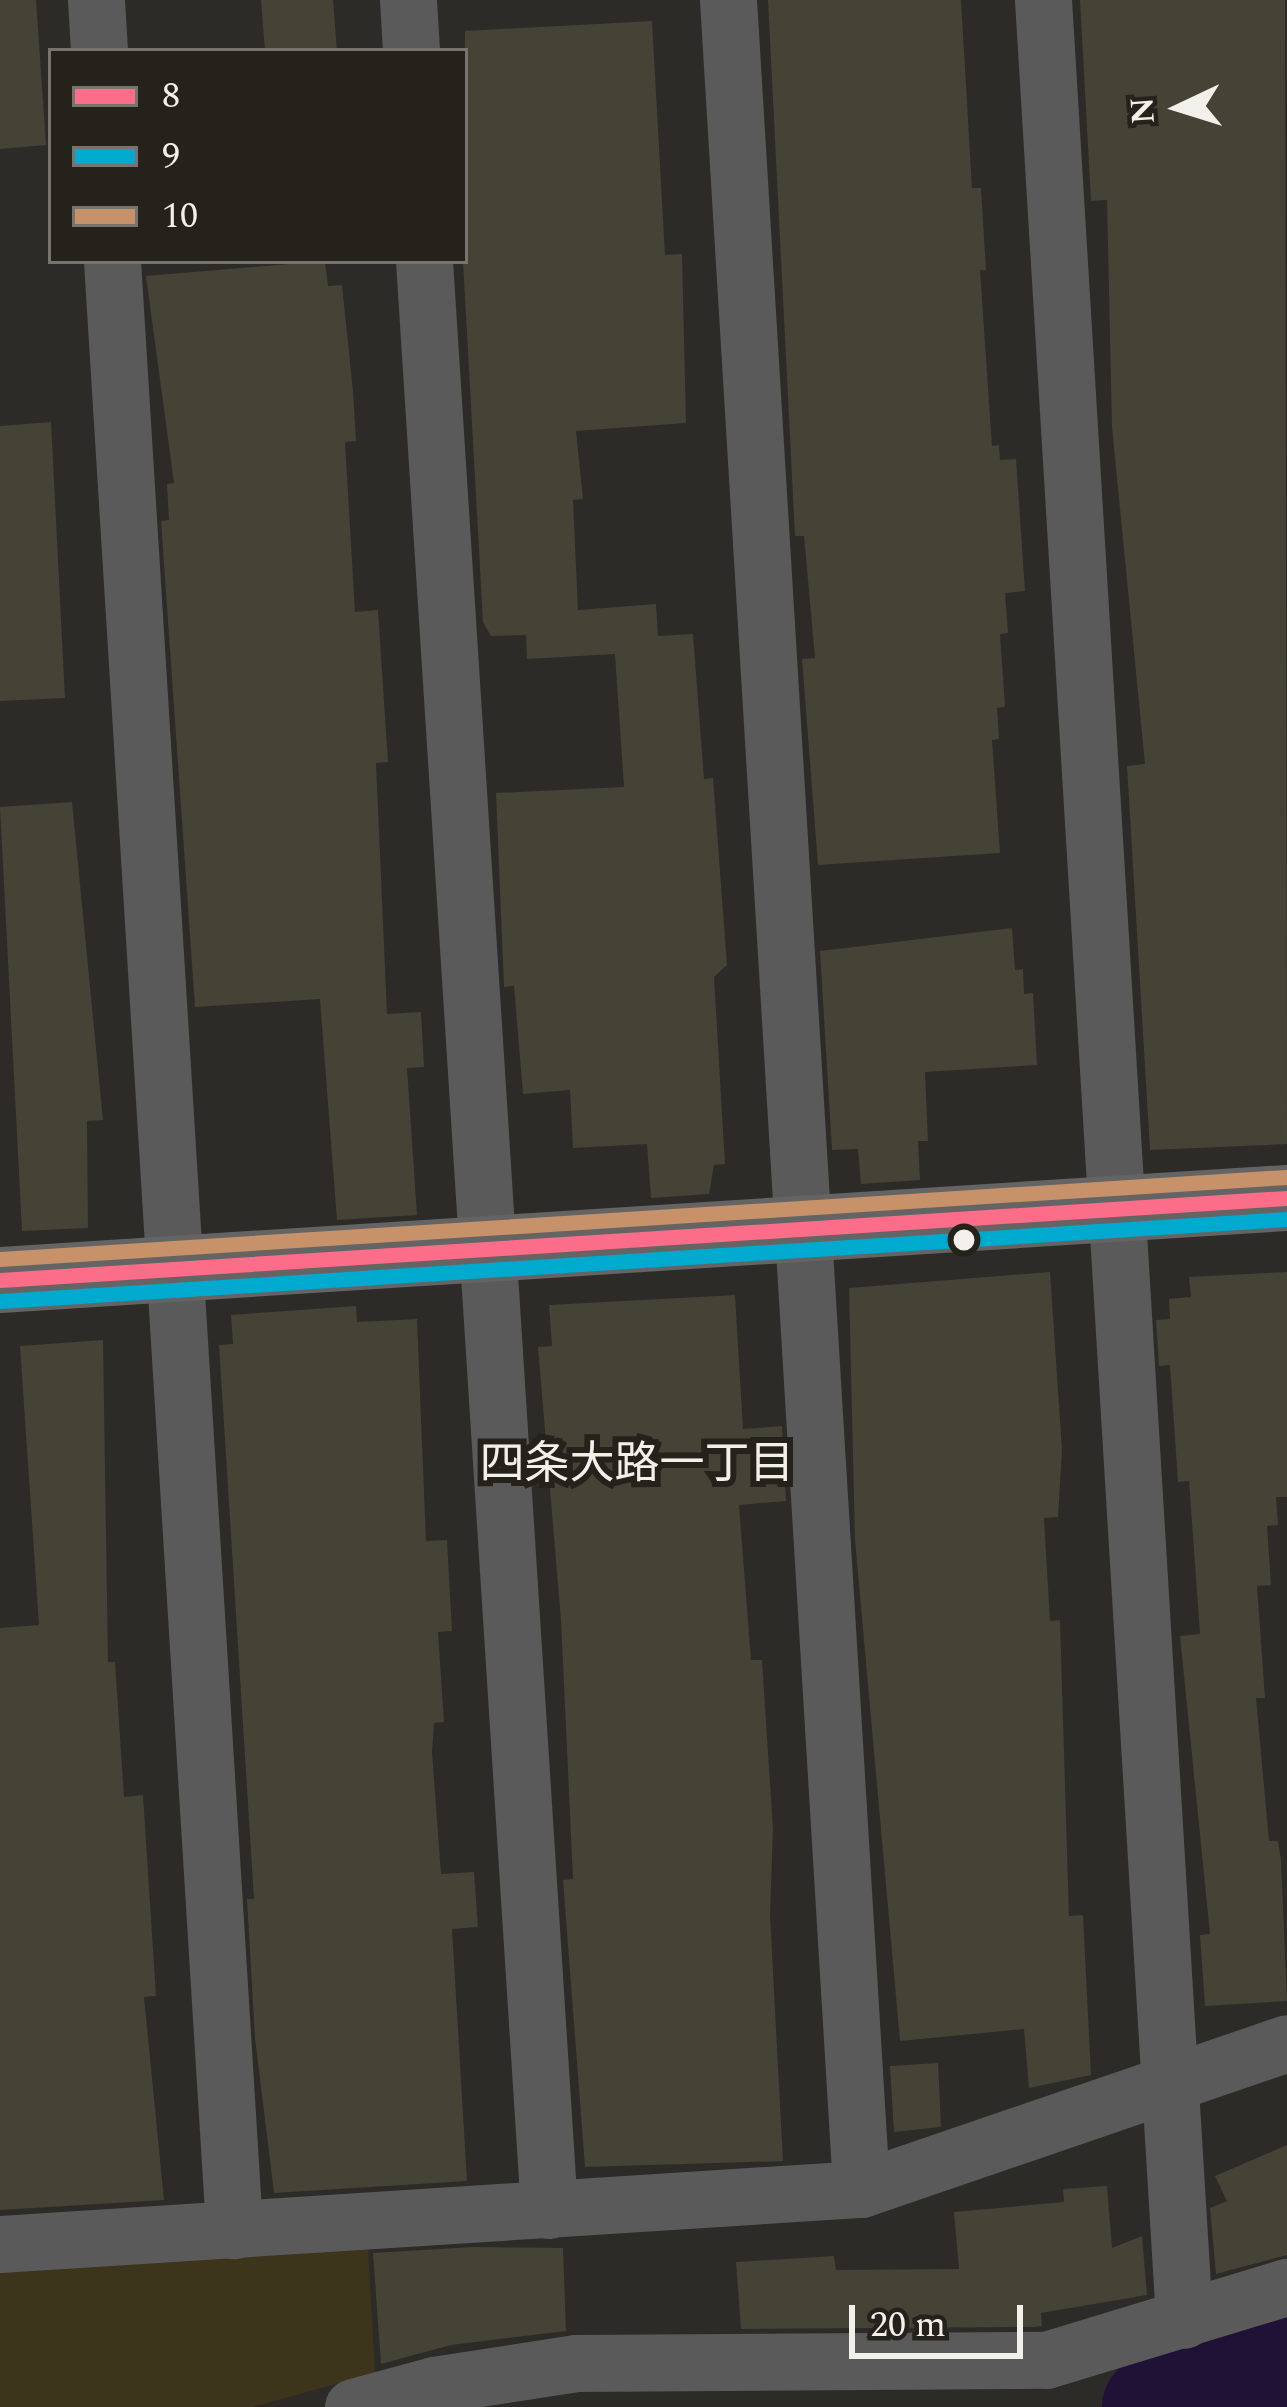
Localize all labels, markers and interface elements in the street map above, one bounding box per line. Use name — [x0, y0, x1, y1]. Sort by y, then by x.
legend — [48, 48, 468, 264]
north arrow — [1119, 48, 1239, 168]
text: 8 — [162, 69, 180, 124]
text: N — [1117, 95, 1169, 126]
text: 9 — [162, 129, 180, 184]
text: 10 — [162, 189, 198, 244]
unlabelled marker — [953, 1229, 975, 1251]
district label: 四条大路一丁目 — [480, 1438, 794, 1492]
scale bar — [855, 2281, 1029, 2355]
text: 20 m — [870, 2298, 946, 2353]

